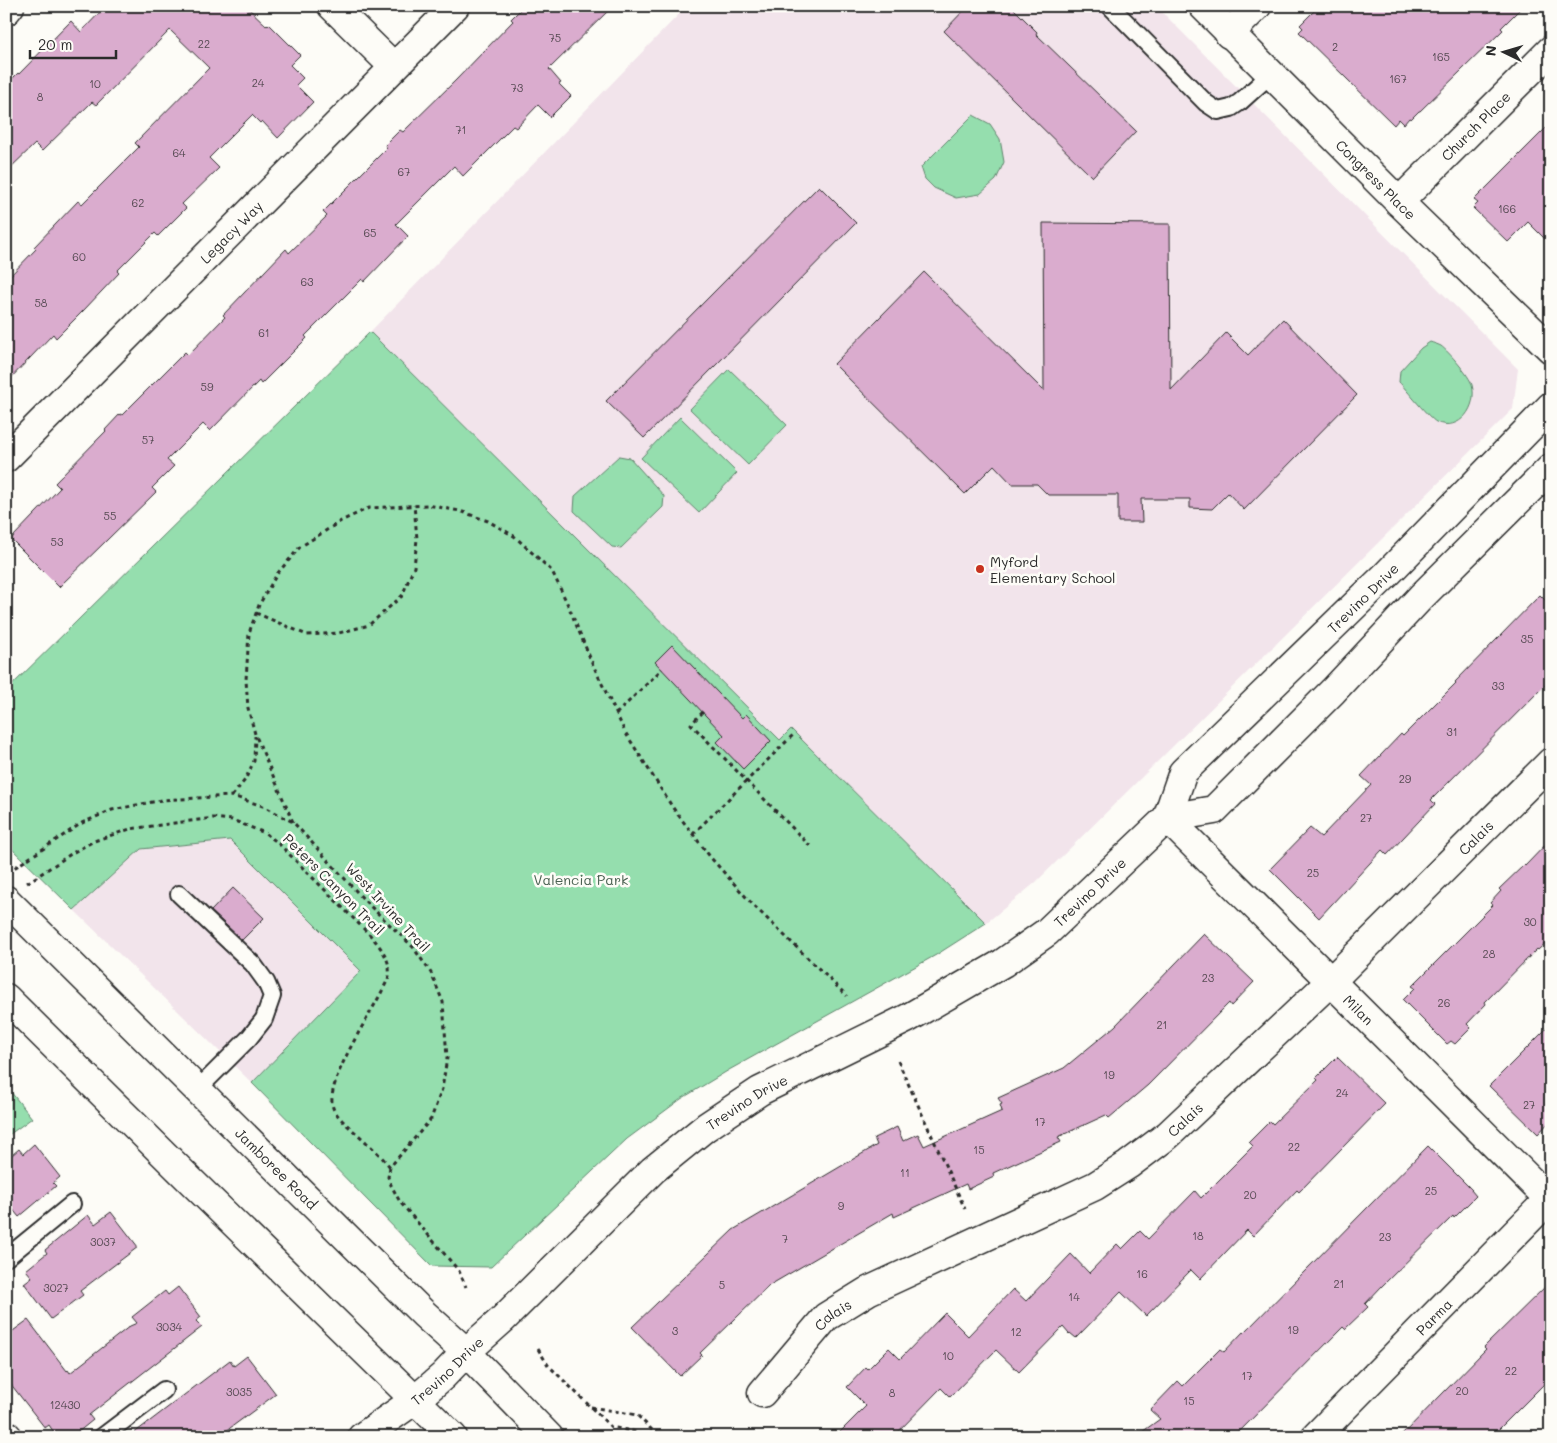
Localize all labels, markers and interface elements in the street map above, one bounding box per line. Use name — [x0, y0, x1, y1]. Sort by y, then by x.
scale bar — [30, 28, 116, 60]
north arrow — [1480, 28, 1530, 78]
house number: 75 — [549, 30, 561, 45]
text: 20 m — [38, 34, 72, 54]
house number: 22 — [198, 36, 210, 51]
house number: 2 — [1332, 39, 1338, 54]
text: N — [1481, 45, 1500, 57]
house number: 165 — [1432, 49, 1450, 64]
house number: 167 — [1389, 71, 1407, 86]
house number: 24 — [252, 75, 265, 90]
house number: 10 — [89, 76, 101, 91]
house number: 73 — [511, 80, 524, 95]
street label: Church Place — [1436, 87, 1514, 165]
house number: 8 — [37, 89, 44, 104]
house number: 71 — [455, 122, 467, 137]
street label: Congress Place — [1332, 135, 1420, 223]
house number: 64 — [172, 145, 186, 160]
house number: 67 — [398, 164, 410, 179]
house number: 62 — [132, 195, 144, 210]
street label: Legacy Way — [195, 196, 266, 267]
house number: 166 — [1498, 201, 1516, 216]
house number: 65 — [363, 225, 377, 240]
house number: 60 — [72, 249, 86, 264]
house number: 63 — [300, 274, 314, 289]
house number: 58 — [34, 295, 48, 310]
house number: 61 — [258, 325, 270, 340]
house number: 59 — [201, 379, 214, 394]
house number: 57 — [142, 432, 154, 447]
house number: 55 — [104, 508, 116, 523]
house number: 53 — [51, 534, 64, 549]
place label: Myford Elementary School — [990, 552, 1116, 587]
street label: Trevino Drive — [1323, 559, 1402, 637]
marker: Myford Elementary School — [974, 563, 986, 575]
house number: 35 — [1521, 631, 1533, 646]
house number: 33 — [1492, 678, 1505, 693]
house number: 31 — [1446, 724, 1458, 739]
house number: 29 — [1399, 771, 1412, 786]
house number: 27 — [1360, 810, 1372, 825]
street label: Calais — [1454, 816, 1497, 859]
street label: Peters Canyon Trail — [279, 829, 389, 939]
street label: Trevino Drive — [1049, 853, 1130, 931]
street label: West Irvine Trail — [342, 858, 434, 956]
house number: 25 — [1307, 865, 1319, 880]
park label: Valencia Park — [533, 870, 629, 889]
house number: 30 — [1523, 914, 1537, 929]
house number: 28 — [1483, 946, 1496, 961]
house number: 23 — [1202, 970, 1215, 985]
street label: Milan — [1340, 990, 1378, 1029]
house number: 26 — [1438, 995, 1450, 1010]
house number: 21 — [1156, 1017, 1168, 1032]
house number: 19 — [1103, 1067, 1115, 1082]
street label: Trevino Drive — [702, 1069, 791, 1134]
house number: 24 — [1336, 1085, 1349, 1100]
house number: 27 — [1523, 1097, 1535, 1112]
street label: Calais — [1163, 1098, 1207, 1141]
house number: 17 — [1034, 1114, 1046, 1129]
street label: Jamboree Road — [231, 1123, 322, 1213]
house number: 22 — [1288, 1139, 1300, 1154]
house number: 15 — [973, 1142, 985, 1157]
house number: 11 — [900, 1165, 910, 1180]
house number: 25 — [1425, 1183, 1437, 1198]
house number: 20 — [1244, 1187, 1257, 1202]
house number: 9 — [838, 1198, 845, 1213]
house number: 18 — [1192, 1228, 1204, 1243]
house number: 23 — [1379, 1229, 1392, 1244]
house number: 7 — [782, 1231, 788, 1246]
house number: 3037 — [90, 1234, 116, 1249]
house number: 16 — [1136, 1266, 1148, 1281]
house number: 21 — [1333, 1276, 1345, 1291]
house number: 5 — [719, 1277, 725, 1292]
house number: 3027 — [43, 1280, 69, 1295]
house number: 14 — [1068, 1289, 1080, 1304]
street label: Calais — [809, 1294, 855, 1334]
street label: Parma — [1411, 1294, 1456, 1339]
house number: 3034 — [156, 1319, 183, 1334]
house number: 19 — [1287, 1322, 1299, 1337]
house number: 3 — [672, 1323, 679, 1338]
house number: 12 — [1010, 1324, 1022, 1339]
street label: Trevino Drive — [407, 1332, 487, 1409]
house number: 10 — [942, 1348, 954, 1363]
house number: 22 — [1505, 1363, 1517, 1378]
house number: 17 — [1241, 1368, 1253, 1383]
house number: 20 — [1456, 1383, 1469, 1398]
house number: 3035 — [226, 1384, 252, 1399]
house number: 8 — [889, 1385, 896, 1400]
house number: 15 — [1183, 1393, 1195, 1408]
house number: 12430 — [50, 1397, 81, 1412]

